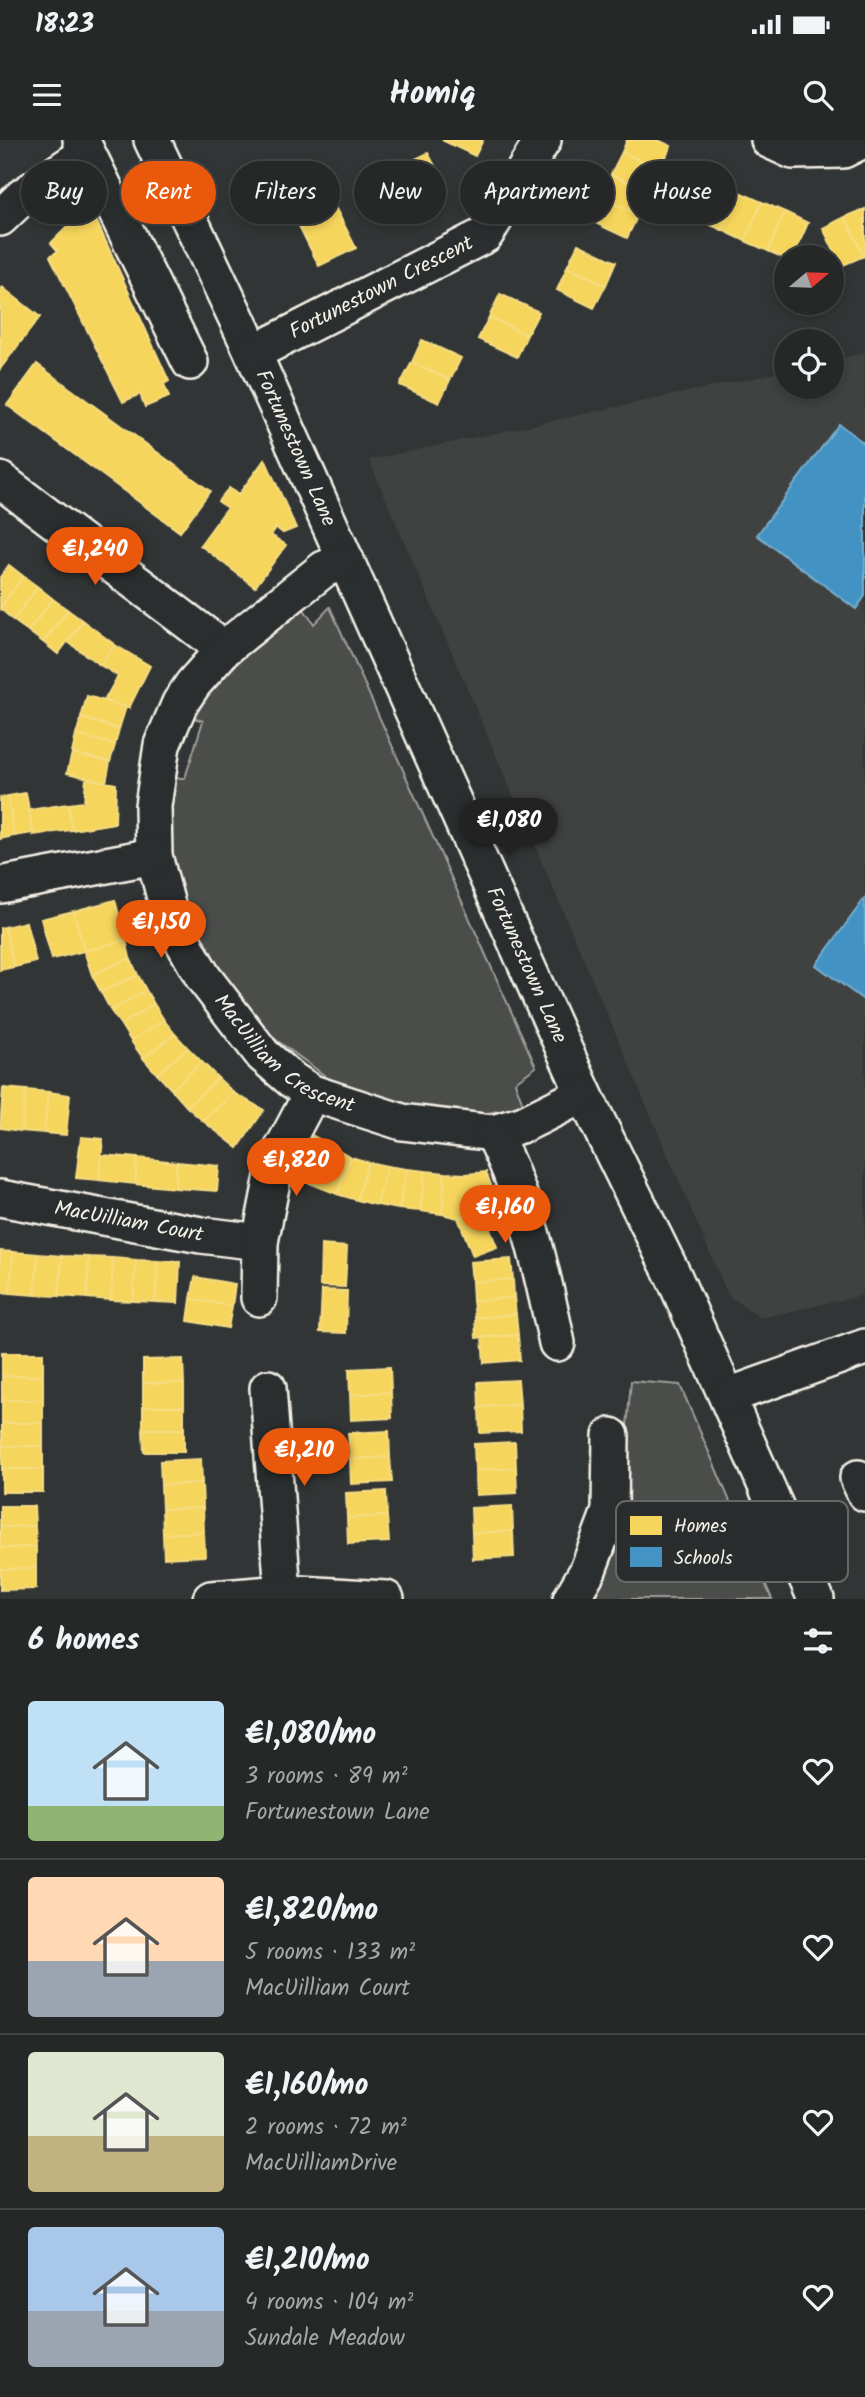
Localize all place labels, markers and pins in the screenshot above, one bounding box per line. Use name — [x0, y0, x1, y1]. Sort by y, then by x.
pin: €1,240 — [38, 528, 152, 587]
pin: €1,080 — [452, 798, 566, 858]
pin: €1,150 — [104, 900, 218, 960]
pin: €1,820 — [239, 1138, 353, 1198]
pin: €1,160 — [448, 1186, 562, 1245]
pin: €1,210 — [247, 1428, 361, 1488]

